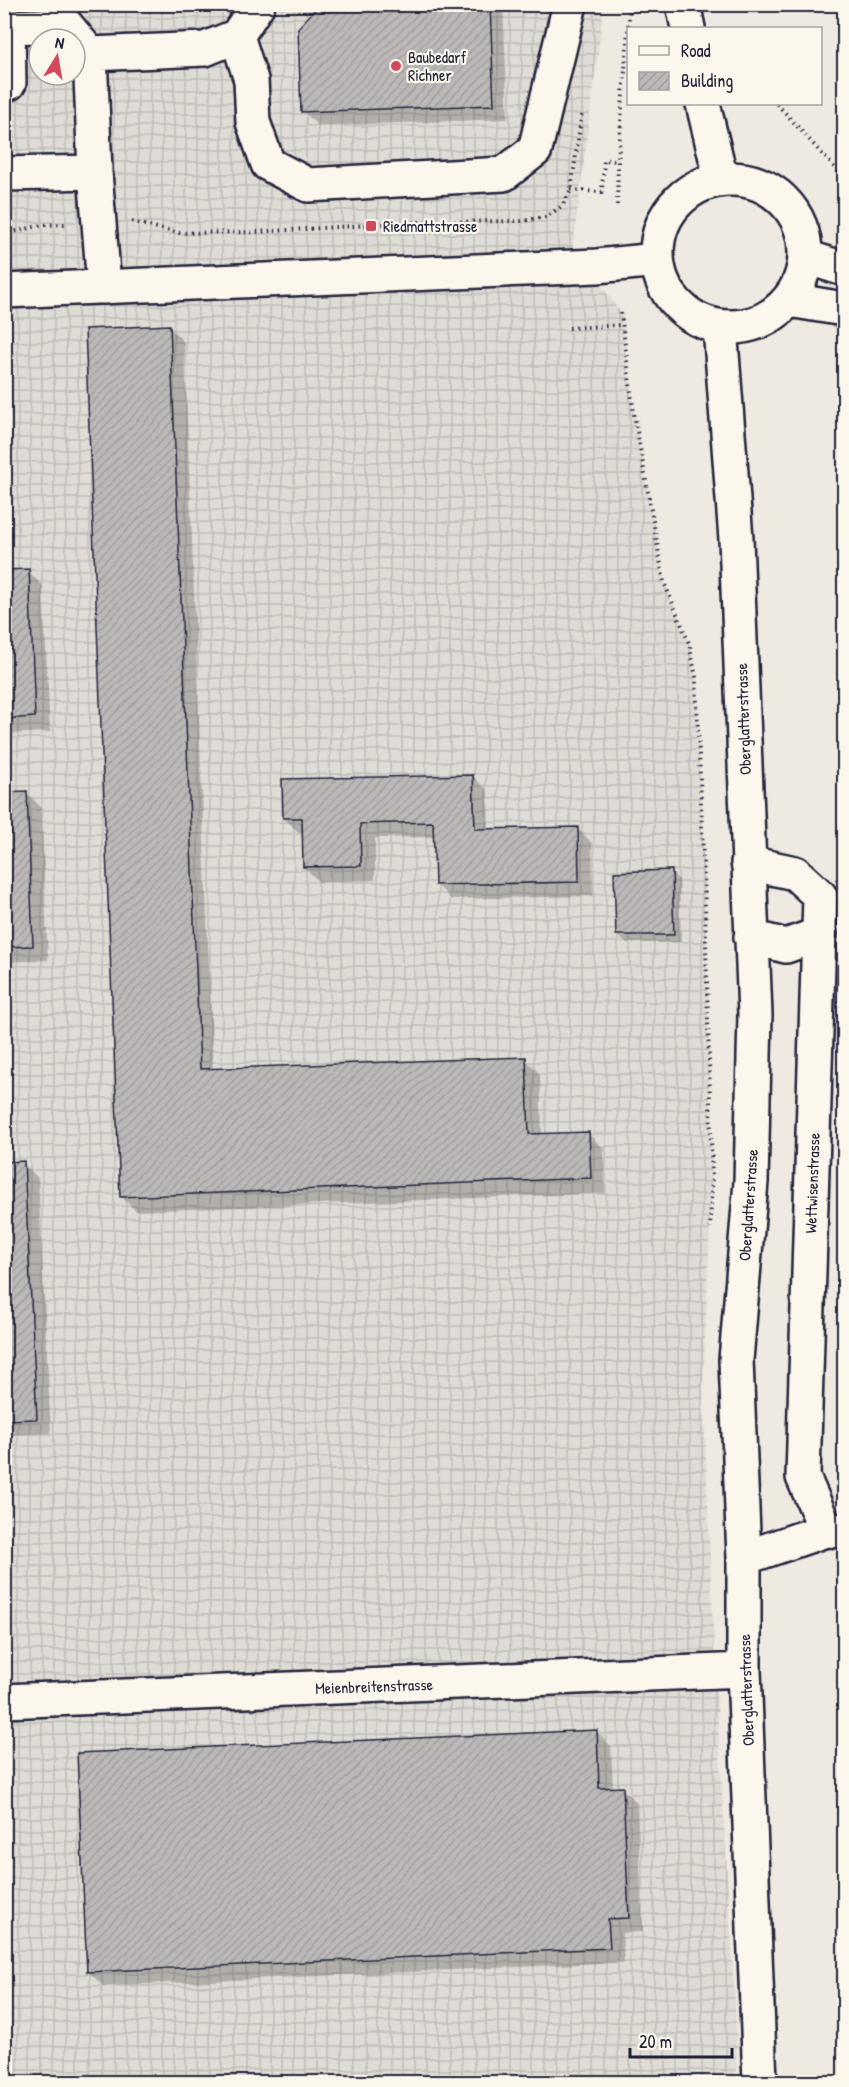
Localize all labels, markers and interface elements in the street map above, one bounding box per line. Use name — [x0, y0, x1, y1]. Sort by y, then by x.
north arrow — [27, 27, 87, 87]
legend — [627, 27, 822, 105]
text: N — [54, 31, 67, 54]
text: Road — [681, 38, 711, 63]
place label: Baubedarf Richner — [408, 46, 466, 86]
marker: Baubedarf Richner — [389, 59, 403, 73]
text: Building — [681, 68, 733, 93]
place label: Riedmattstrasse — [383, 215, 478, 237]
marker: Riedmattstrasse — [364, 219, 378, 233]
street label: Oberglatterstrasse — [730, 662, 756, 775]
street label: Wettwisenstrasse — [799, 1132, 825, 1234]
street label: Oberglatterstrasse — [733, 1148, 763, 1262]
street label: Oberglatterstrasse — [733, 1633, 759, 1746]
street label: Meienbreitenstrasse — [315, 1673, 434, 1699]
scale bar — [630, 2021, 732, 2059]
text: 20 m — [639, 2029, 672, 2054]

